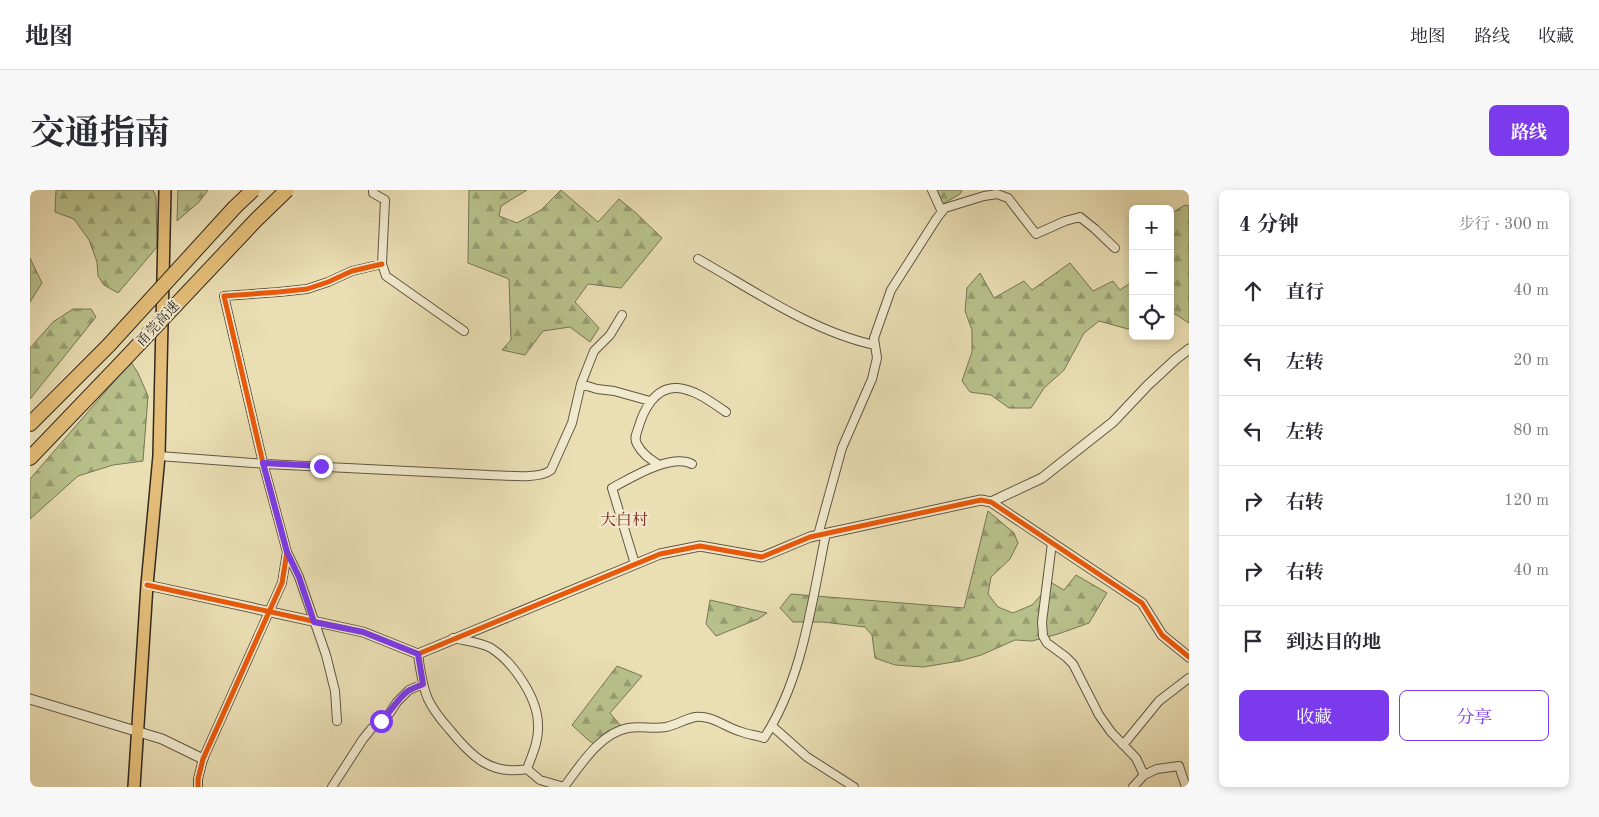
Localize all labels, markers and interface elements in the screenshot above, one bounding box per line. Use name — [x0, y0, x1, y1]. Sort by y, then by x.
text: 地图 — [25, 26, 73, 50]
text: 地图 — [1410, 28, 1446, 46]
text: 路线 — [1474, 28, 1510, 46]
text: 收藏 — [1538, 28, 1574, 46]
button: 路线 — [1489, 105, 1569, 156]
text: 交通指南 — [30, 117, 170, 152]
map controls — [1129, 205, 1174, 340]
button: + — [1129, 205, 1174, 250]
text: 4 分钟 — [1239, 215, 1299, 236]
text: 步行 · 300 m — [1459, 217, 1549, 233]
button: − — [1129, 250, 1174, 295]
icon: ahead — [1239, 277, 1267, 305]
text: 40 m — [1513, 283, 1549, 299]
text: 直行 — [1286, 284, 1324, 303]
button: locate — [1129, 295, 1174, 340]
street label: 甬莞高速 — [133, 298, 182, 349]
icon: left — [1239, 347, 1267, 375]
text: 20 m — [1513, 353, 1549, 369]
text: 左转 — [1286, 354, 1324, 373]
icon: left — [1239, 417, 1267, 445]
text: 80 m — [1513, 423, 1549, 439]
text: 左转 — [1286, 424, 1324, 443]
route end — [310, 455, 333, 478]
icon: right — [1239, 487, 1267, 515]
text: 120 m — [1504, 493, 1549, 509]
text: 右转 — [1286, 494, 1324, 513]
district label: 大白村 — [600, 511, 648, 529]
icon: right — [1239, 557, 1267, 585]
text: 40 m — [1513, 563, 1549, 579]
text: 右转 — [1286, 564, 1324, 583]
icon: arrive — [1239, 627, 1267, 655]
text: 到达目的地 — [1286, 634, 1381, 653]
button: 收藏 — [1239, 690, 1389, 741]
button: 分享 — [1399, 690, 1549, 741]
route start — [370, 710, 393, 733]

